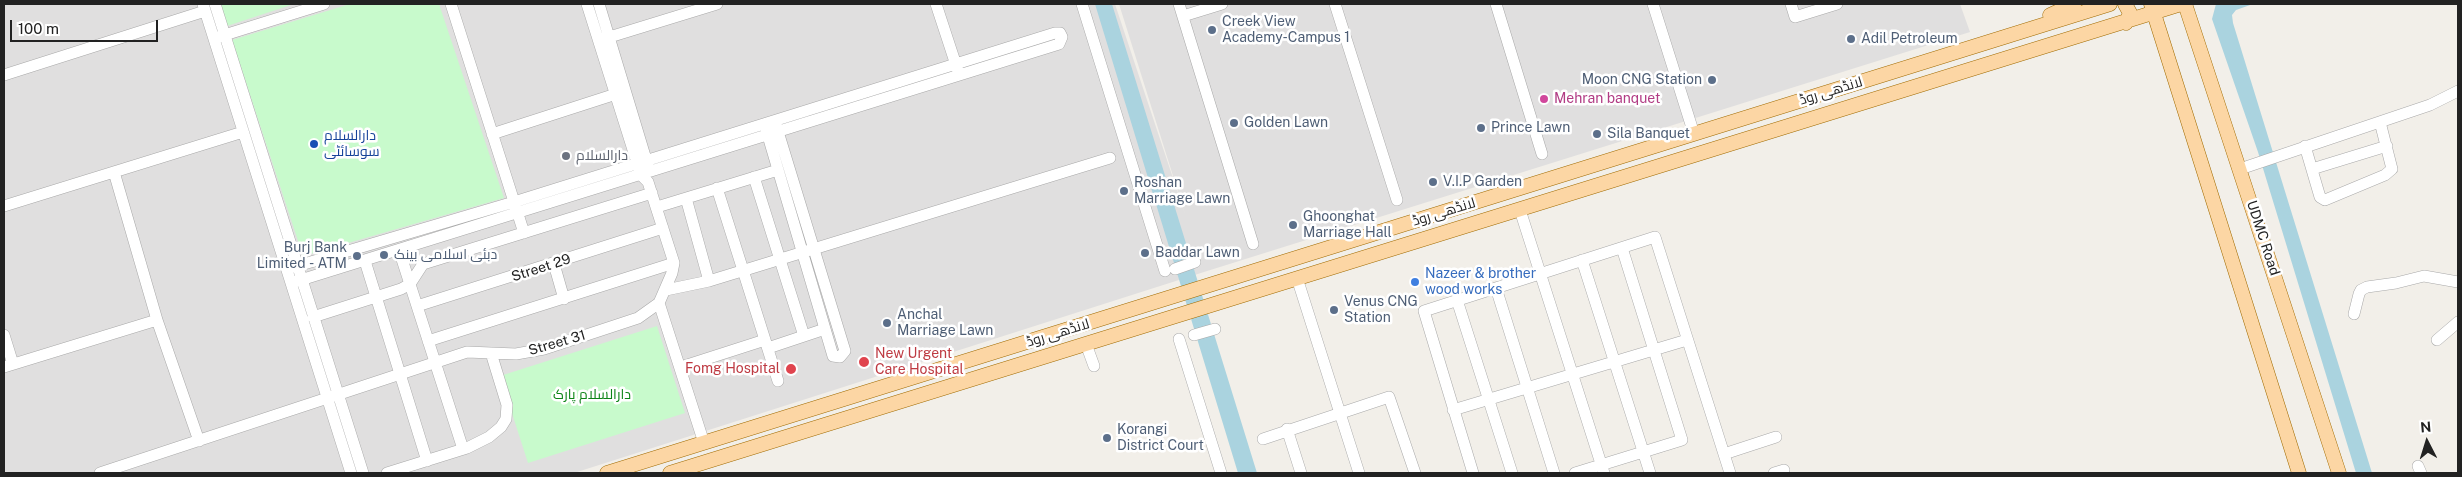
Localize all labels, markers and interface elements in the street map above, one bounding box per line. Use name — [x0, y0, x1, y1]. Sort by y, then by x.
scale bar — [12, 10, 160, 42]
place label: Creek View Academy-Campus 1 — [1222, 14, 1350, 46]
text: 100 m — [18, 20, 59, 37]
marker: Creek View Academy-Campus 1 — [1206, 24, 1218, 36]
place label: Adil Petroleum — [1861, 31, 1958, 47]
marker: Adil Petroleum — [1845, 33, 1857, 45]
place label: Moon CNG Station — [1582, 72, 1702, 88]
street label: لانڈھی روڈ — [1797, 73, 1865, 109]
marker: Moon CNG Station — [1706, 74, 1718, 86]
place label: Mehran banquet — [1554, 91, 1660, 107]
marker: Mehran banquet — [1538, 93, 1550, 105]
place label: Golden Lawn — [1244, 115, 1328, 131]
marker: Golden Lawn — [1228, 117, 1240, 129]
place label: Prince Lawn — [1491, 120, 1570, 136]
marker: Prince Lawn — [1475, 122, 1487, 134]
place label: Sila Banquet — [1607, 126, 1690, 142]
place label: دارالسلام سوسائٹی — [324, 128, 380, 160]
marker: Sila Banquet — [1591, 128, 1603, 140]
marker: دارالسلام سوسائٹی — [308, 138, 320, 150]
place label: دارالسلام — [576, 148, 628, 164]
marker: دارالسلام — [560, 150, 572, 162]
place label: V.I.P Garden — [1443, 174, 1522, 190]
place label: Roshan Marriage Lawn — [1134, 175, 1230, 208]
marker: V.I.P Garden — [1427, 176, 1439, 188]
marker: Roshan Marriage Lawn — [1118, 185, 1130, 197]
street label: لانڈھی روڈ — [1410, 194, 1478, 230]
street label: UDMC Road — [2243, 198, 2283, 278]
place label: Ghoonghat Marriage Hall — [1303, 209, 1392, 242]
marker: Ghoonghat Marriage Hall — [1287, 219, 1299, 231]
place label: Burj Bank Limited - ATM — [257, 240, 347, 272]
place label: Baddar Lawn — [1155, 245, 1240, 261]
place label: دبئی اسلامی بینک — [394, 247, 497, 263]
marker: Baddar Lawn — [1139, 247, 1151, 259]
marker: دبئی اسلامی بینک — [378, 249, 390, 261]
marker: Burj Bank Limited - ATM — [351, 250, 363, 262]
street label: Street 29 — [509, 251, 573, 285]
place label: Nazeer & brother wood works — [1425, 266, 1536, 298]
marker: Nazeer & brother wood works — [1409, 276, 1421, 288]
place label: Venus CNG Station — [1344, 294, 1418, 326]
marker: Venus CNG Station — [1328, 304, 1340, 316]
place label: Anchal Marriage Lawn — [897, 307, 993, 340]
street label: لانڈھی روڈ — [1024, 315, 1092, 351]
marker: Anchal Marriage Lawn — [881, 317, 893, 329]
street label: Street 31 — [526, 327, 588, 359]
place label: New Urgent Care Hospital — [875, 346, 964, 378]
marker: New Urgent Care Hospital — [857, 355, 871, 369]
place label: Fomg Hospital — [685, 361, 780, 377]
marker: Fomg Hospital — [784, 362, 798, 376]
park label: دارالسلام پارک — [553, 387, 631, 403]
north arrow — [2402, 417, 2452, 467]
text: N — [2420, 419, 2432, 436]
place label: Korangi District Court — [1117, 422, 1204, 454]
marker: Korangi District Court — [1101, 432, 1113, 444]

